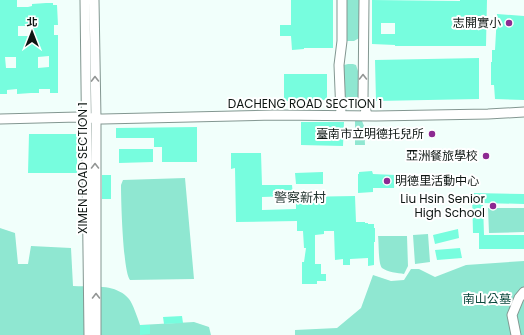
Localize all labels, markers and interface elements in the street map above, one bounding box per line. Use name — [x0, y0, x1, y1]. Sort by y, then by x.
north arrow — [12, 12, 52, 52]
text: 北 — [27, 14, 38, 30]
place label: 志開實小 — [453, 14, 501, 31]
marker: 志開實小 — [504, 18, 514, 28]
one-way arrow — [359, 74, 367, 80]
one-way arrow — [91, 76, 99, 82]
street label: DACHENG ROAD SECTION 1 — [228, 95, 382, 112]
street label: XIMEN ROAD SECTION 1 — [74, 102, 91, 234]
place label: 臺南市立明德托兒所 — [316, 125, 424, 142]
marker: 臺南市立明德托兒所 — [427, 129, 437, 139]
place label: 亞洲餐旅學校 — [406, 147, 478, 164]
marker: 亞洲餐旅學校 — [481, 151, 491, 161]
one-way arrow — [91, 163, 99, 169]
place label: 明德里活動中心 — [395, 172, 479, 189]
marker: 明德里活動中心 — [382, 176, 392, 186]
district label: 警察新村 — [274, 188, 326, 207]
place label: Liu Hsin Senior High School — [400, 190, 486, 221]
marker: Liu Hsin Senior High School — [488, 201, 498, 211]
park label: 南山公墓 — [463, 290, 511, 307]
one-way arrow — [92, 293, 100, 299]

